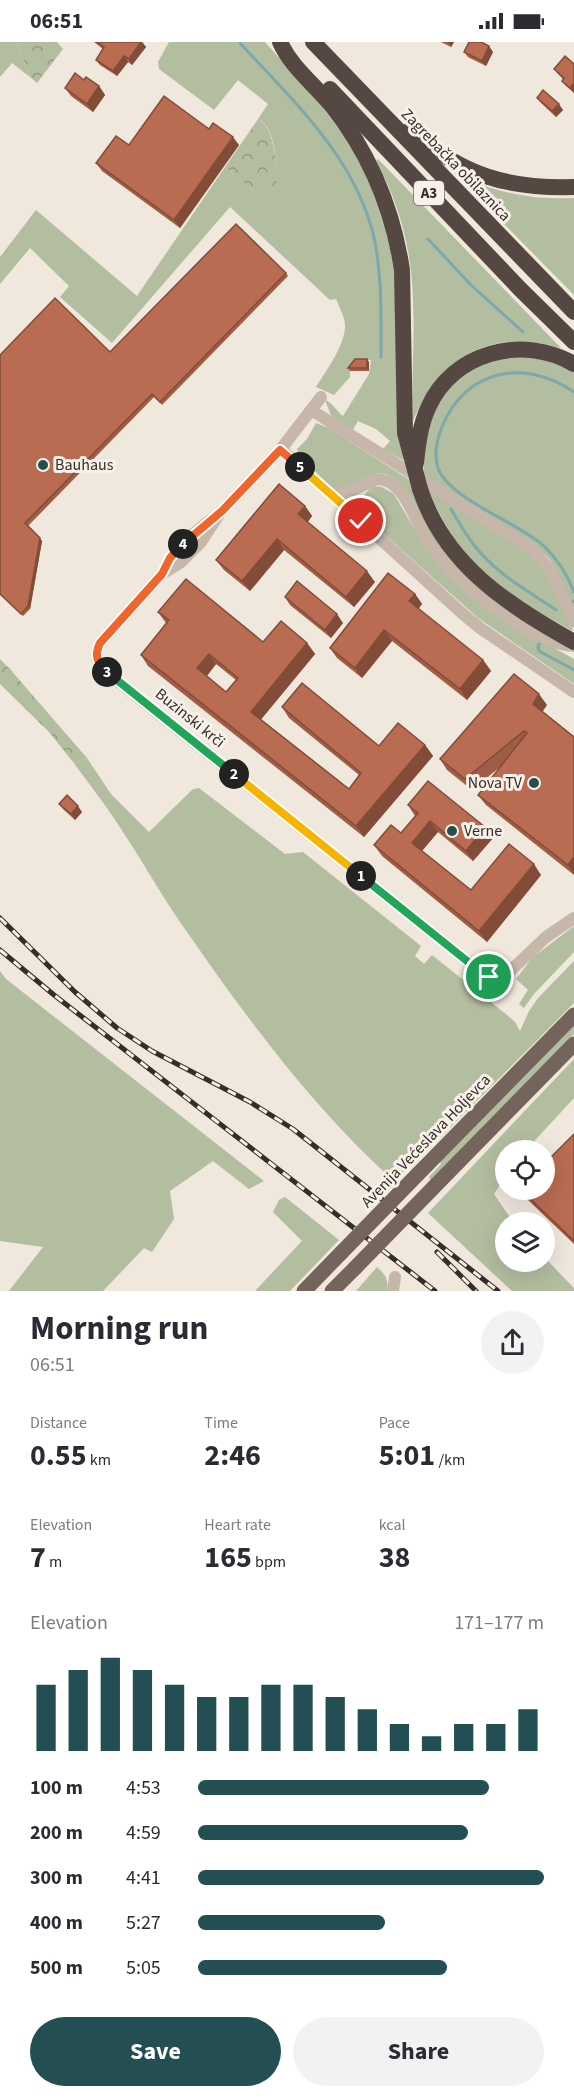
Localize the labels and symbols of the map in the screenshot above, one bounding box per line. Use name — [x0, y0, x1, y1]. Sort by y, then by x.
street label: Zagrebačka obilaznica — [396, 104, 516, 226]
road number: A3 — [414, 181, 444, 205]
pin: 5 — [285, 452, 315, 482]
place label: Bauhaus — [55, 454, 114, 476]
marker: Bauhaus — [36, 458, 50, 472]
pin — [335, 495, 386, 546]
pin: 4 — [168, 529, 198, 559]
pin: 3 — [92, 657, 122, 687]
street label: Buzinski krči — [150, 683, 230, 753]
pin: 2 — [219, 759, 249, 789]
place label: Nova TV — [468, 772, 523, 794]
marker: Nova TV — [527, 776, 541, 790]
place label: Verne — [464, 820, 502, 842]
marker: Verne — [445, 824, 459, 838]
pin: 1 — [346, 861, 376, 891]
pin — [463, 951, 514, 1002]
street label: Avenija Većeslava Holjevca — [356, 1069, 496, 1213]

